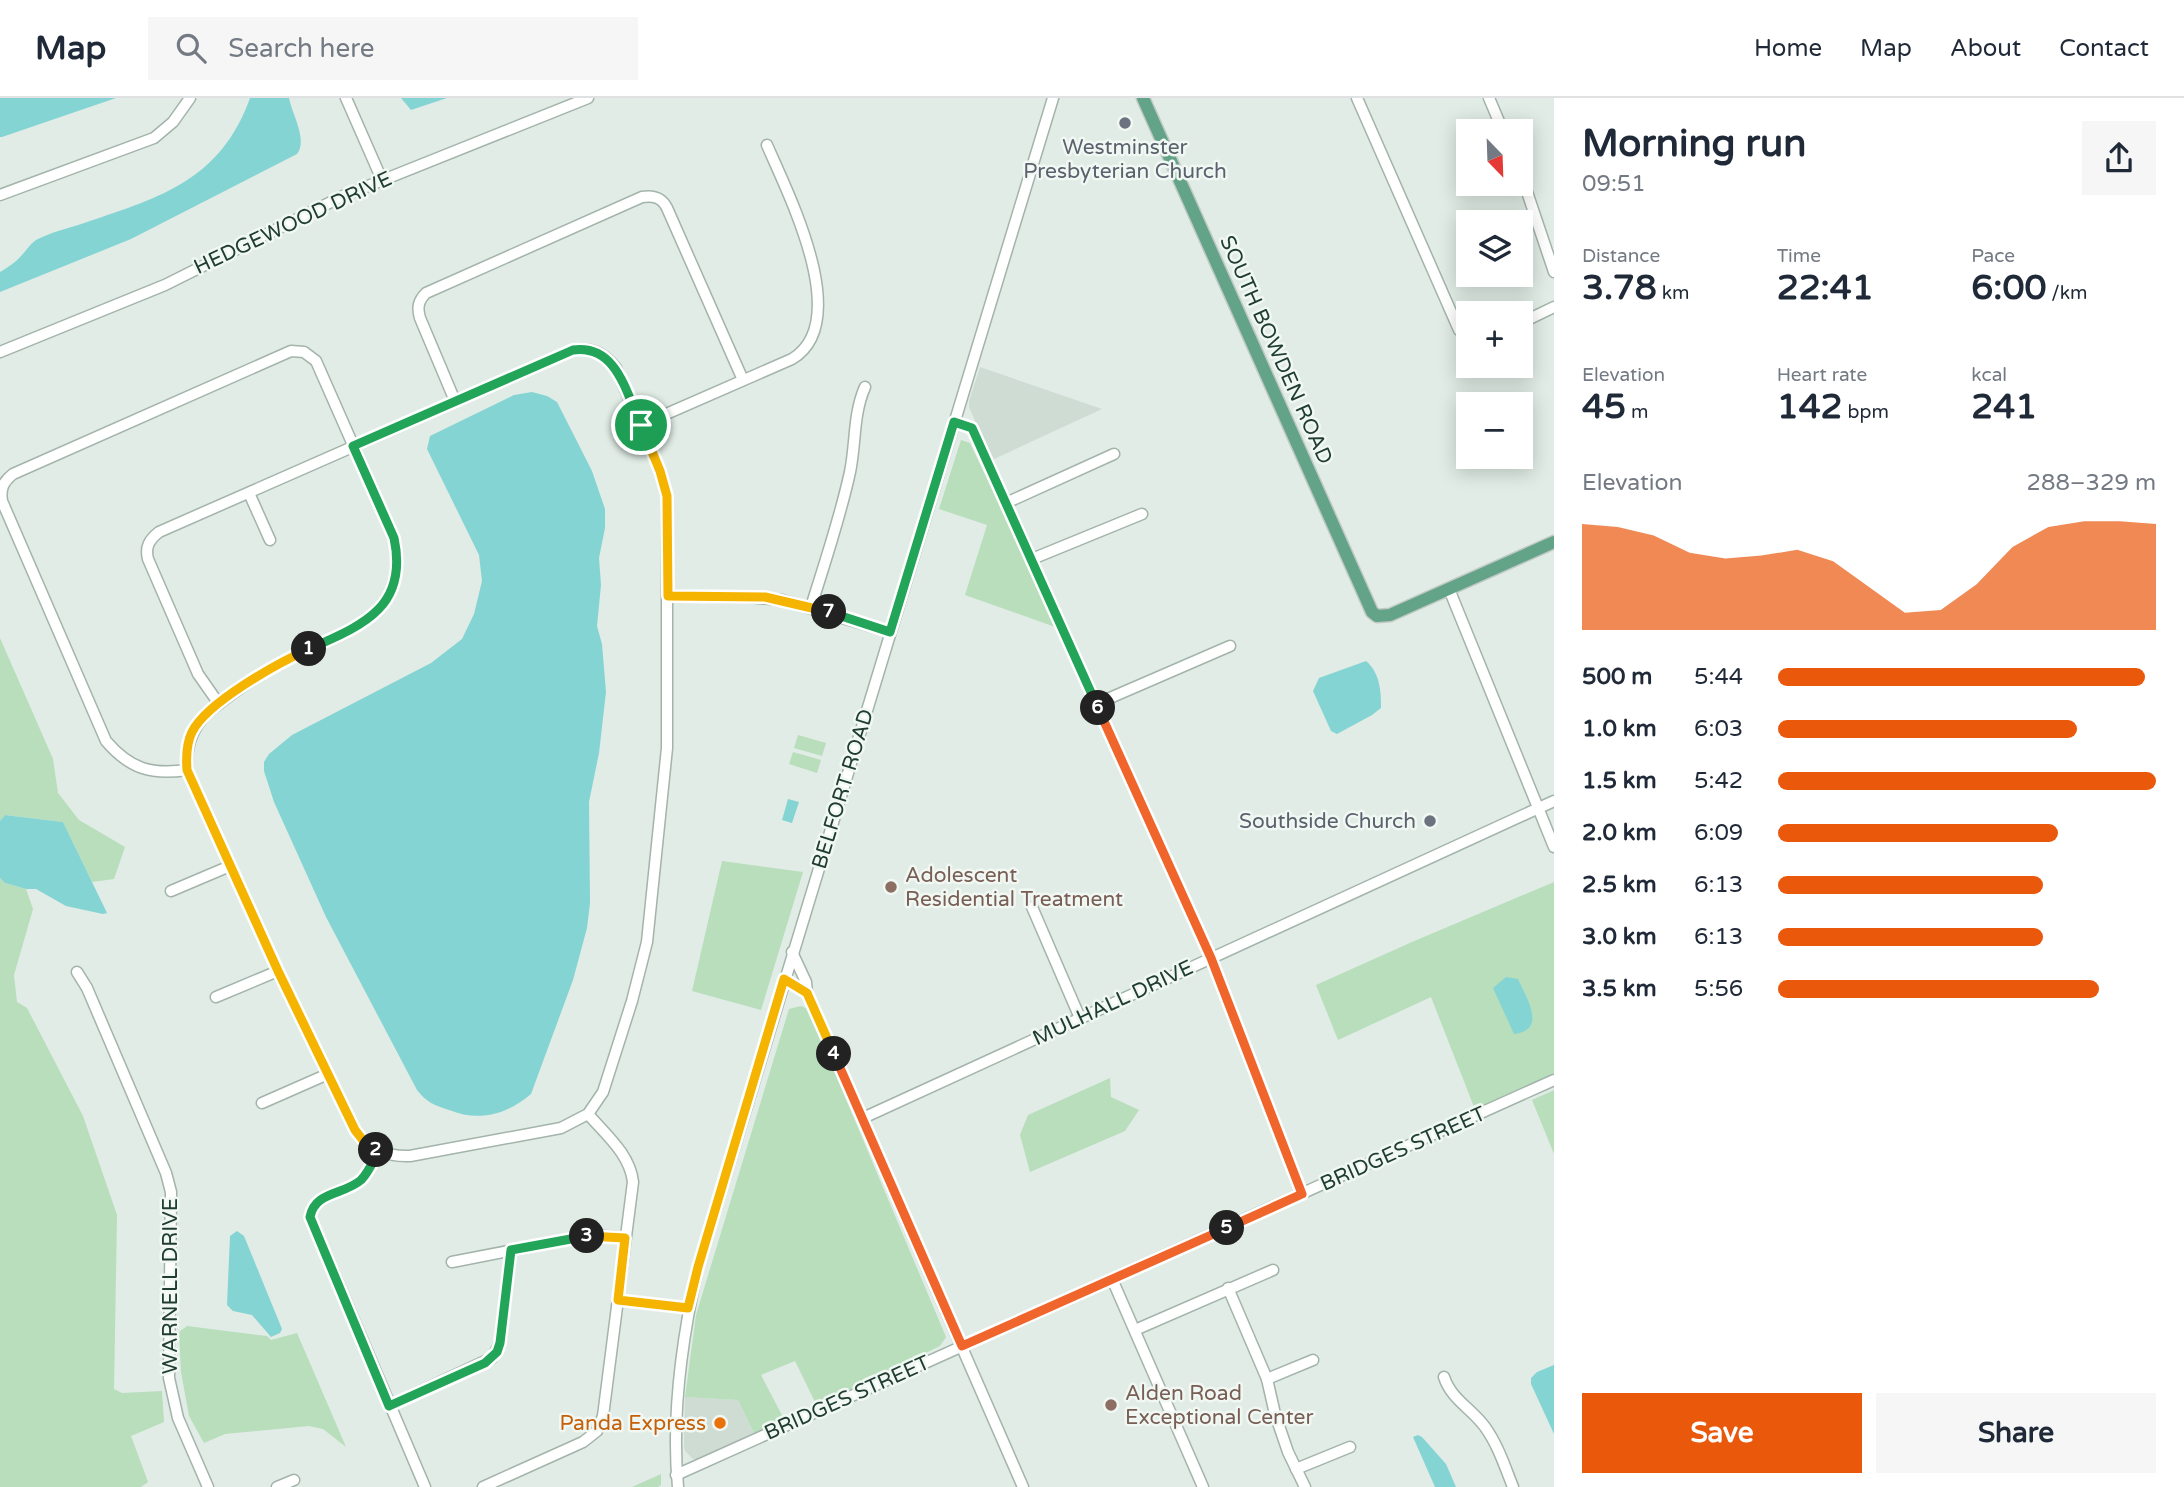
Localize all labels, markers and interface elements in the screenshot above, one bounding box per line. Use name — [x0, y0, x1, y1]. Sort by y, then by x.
search box — [148, 17, 638, 80]
text: Map — [35, 29, 106, 68]
icon: search — [172, 29, 210, 67]
text: Search here — [228, 33, 374, 64]
text: Home — [1754, 34, 1822, 63]
text: Map — [1860, 34, 1912, 63]
text: About — [1950, 34, 2021, 63]
text: Contact — [2059, 34, 2149, 63]
marker: Westminster Presbyterian Church — [1117, 115, 1133, 131]
north arrow — [1456, 119, 1533, 196]
map controls — [1456, 119, 1533, 469]
text: Morning run — [1582, 121, 1806, 167]
button: share — [2082, 121, 2156, 195]
place label: Westminster Presbyterian Church — [1023, 135, 1227, 184]
street label: HEDGEWOOD DRIVE — [190, 166, 396, 280]
text: 09:51 — [1582, 170, 1646, 198]
button: layers — [1456, 210, 1533, 287]
street label: SOUTH BOWDEN ROAD — [1214, 232, 1338, 468]
text: Distance — [1582, 245, 1660, 267]
text: Time — [1777, 245, 1821, 267]
text: Pace — [1971, 245, 2015, 267]
text: 3.78 — [1582, 267, 1657, 309]
text: 22:41 — [1777, 267, 1874, 309]
text: 6:00 — [1971, 267, 2046, 309]
text: km — [1657, 282, 1689, 304]
text: /km — [2046, 282, 2088, 304]
button: + — [1456, 301, 1533, 378]
text: Elevation — [1582, 364, 1665, 386]
text: Heart rate — [1777, 364, 1867, 386]
text: kcal — [1971, 364, 2007, 386]
text: 45 — [1582, 386, 1626, 428]
text: 142 — [1777, 386, 1843, 428]
text: 241 — [1971, 386, 2037, 428]
button: − — [1456, 392, 1533, 469]
pin — [611, 395, 671, 455]
text: m — [1626, 401, 1648, 423]
text: bpm — [1843, 401, 1889, 423]
icon: arrive — [622, 406, 660, 444]
text: Elevation — [1582, 469, 1683, 497]
text: 288–329 m — [2027, 469, 2156, 497]
pin: 7 — [812, 594, 846, 630]
text: 7 — [823, 600, 834, 622]
pin: 1 — [292, 632, 326, 666]
text: 1 — [303, 637, 314, 659]
text: 500 m — [1582, 663, 1652, 691]
text: 5:44 — [1694, 663, 1743, 691]
pin: 6 — [1080, 690, 1116, 726]
text: 6 — [1092, 696, 1103, 718]
street label: BELFORT ROAD — [807, 706, 879, 872]
text: 1.0 km — [1582, 715, 1657, 743]
text: 6:03 — [1694, 715, 1743, 743]
text: 1.5 km — [1582, 767, 1657, 795]
text: 5:42 — [1694, 767, 1743, 795]
place label: Southside Church — [1239, 809, 1416, 834]
marker: Southside Church — [1422, 813, 1438, 829]
text: 2.0 km — [1582, 819, 1657, 847]
text: 6:09 — [1694, 819, 1743, 847]
place label: Adolescent Residential Treatment — [905, 863, 1123, 912]
text: 2.5 km — [1582, 871, 1657, 899]
text: 6:13 — [1694, 871, 1743, 899]
marker: Adolescent Residential Treatment — [883, 879, 899, 895]
text: 3.0 km — [1582, 923, 1657, 951]
text: 6:13 — [1694, 923, 1743, 951]
street label: MULHALL DRIVE — [1029, 955, 1197, 1051]
text: 3.5 km — [1582, 975, 1657, 1003]
text: 5:56 — [1694, 975, 1743, 1003]
pin: 4 — [816, 1037, 852, 1072]
text: 4 — [828, 1042, 839, 1064]
street label: BRIDGES STREET — [1316, 1101, 1490, 1197]
pin: 2 — [358, 1132, 394, 1168]
text: 2 — [370, 1138, 381, 1160]
street label: WARNELL DRIVE — [158, 1198, 183, 1374]
pin: 5 — [1210, 1210, 1244, 1246]
text: 5 — [1221, 1216, 1232, 1238]
pin: 3 — [570, 1218, 604, 1254]
text: 3 — [581, 1224, 592, 1246]
street label: BRIDGES STREET — [760, 1350, 934, 1446]
place label: Alden Road Exceptional Center — [1125, 1381, 1313, 1430]
button: Save — [1582, 1393, 1862, 1473]
button: Share — [1876, 1393, 2156, 1473]
marker: Alden Road Exceptional Center — [1103, 1397, 1119, 1413]
place label: Panda Express — [560, 1411, 706, 1436]
marker: Panda Express — [712, 1415, 728, 1431]

